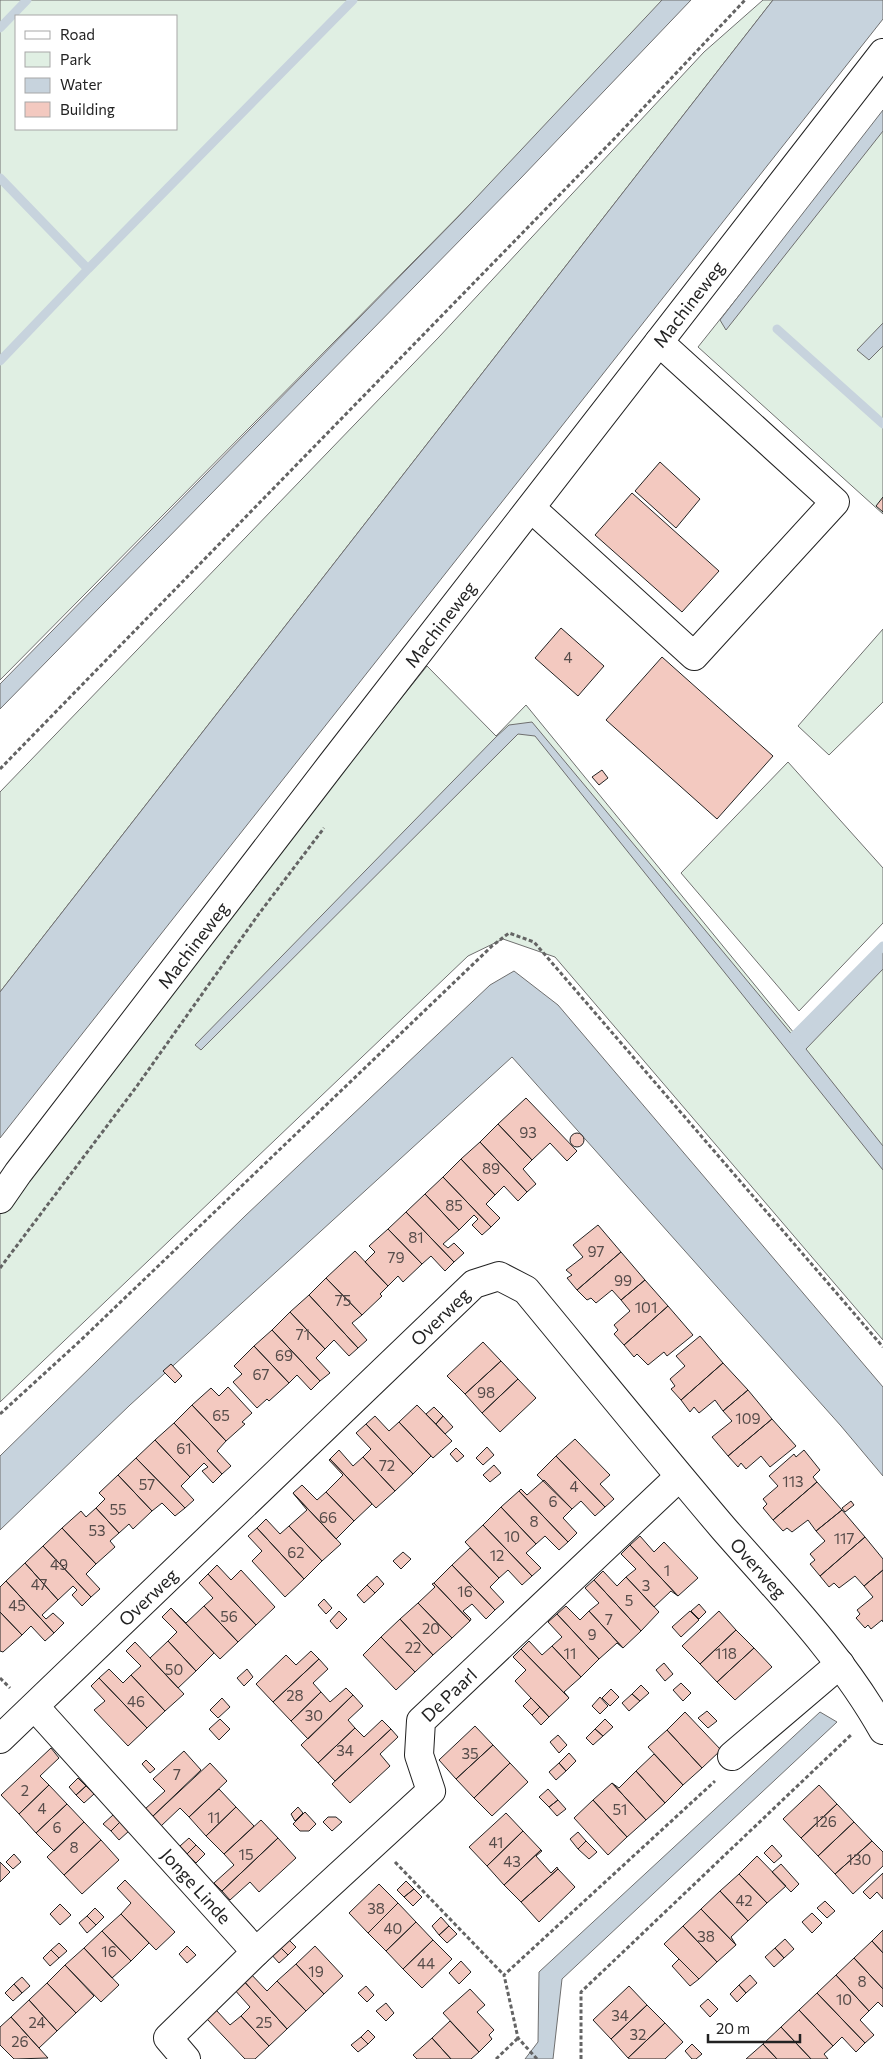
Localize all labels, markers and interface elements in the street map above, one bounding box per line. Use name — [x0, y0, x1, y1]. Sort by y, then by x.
legend — [15, 15, 178, 130]
text: Road — [60, 25, 95, 43]
text: Park — [60, 50, 91, 68]
text: Water — [60, 75, 102, 93]
text: Building — [60, 100, 115, 118]
street label: Machineweg — [648, 256, 729, 352]
street label: Machineweg — [400, 576, 481, 672]
house number: 4 — [564, 648, 573, 666]
street label: Machineweg — [153, 897, 233, 993]
house number: 93 — [519, 1123, 537, 1141]
house number: 89 — [482, 1159, 500, 1177]
house number: 85 — [445, 1196, 463, 1214]
house number: 81 — [408, 1228, 424, 1246]
house number: 97 — [588, 1242, 605, 1260]
house number: 79 — [388, 1248, 404, 1266]
house number: 99 — [614, 1271, 632, 1289]
street label: Overweg — [406, 1283, 474, 1350]
house number: 75 — [335, 1291, 351, 1309]
house number: 101 — [635, 1298, 657, 1316]
house number: 71 — [296, 1325, 310, 1343]
house number: 69 — [275, 1346, 293, 1364]
house number: 67 — [253, 1365, 270, 1383]
house number: 98 — [477, 1383, 495, 1401]
house number: 65 — [212, 1406, 230, 1424]
house number: 109 — [735, 1409, 761, 1427]
house number: 61 — [176, 1439, 192, 1457]
house number: 72 — [379, 1456, 395, 1474]
house number: 113 — [782, 1472, 804, 1490]
house number: 57 — [139, 1475, 155, 1493]
house number: 4 — [570, 1477, 579, 1495]
house number: 6 — [548, 1492, 558, 1510]
house number: 55 — [109, 1500, 127, 1518]
house number: 66 — [319, 1508, 337, 1526]
house number: 8 — [529, 1512, 539, 1530]
house number: 53 — [88, 1521, 106, 1539]
house number: 10 — [504, 1527, 520, 1545]
house number: 117 — [834, 1529, 854, 1547]
street label: Overweg — [726, 1533, 791, 1603]
house number: 62 — [287, 1543, 305, 1561]
house number: 12 — [490, 1546, 504, 1564]
house number: 49 — [50, 1555, 68, 1573]
house number: 1 — [664, 1561, 670, 1579]
street label: Overweg — [114, 1563, 182, 1630]
house number: 47 — [31, 1575, 47, 1593]
house number: 3 — [642, 1576, 650, 1594]
house number: 16 — [457, 1582, 473, 1600]
house number: 5 — [625, 1591, 633, 1609]
house number: 45 — [8, 1596, 26, 1614]
house number: 56 — [220, 1607, 238, 1625]
house number: 7 — [605, 1610, 613, 1628]
house number: 20 — [422, 1619, 440, 1637]
house number: 9 — [587, 1625, 597, 1643]
house number: 22 — [405, 1638, 421, 1656]
house number: 11 — [564, 1644, 576, 1662]
house number: 118 — [715, 1644, 737, 1662]
house number: 50 — [165, 1660, 183, 1678]
street label: De Paarl — [416, 1663, 481, 1726]
house number: 28 — [286, 1686, 304, 1704]
house number: 46 — [127, 1692, 145, 1710]
house number: 30 — [305, 1706, 323, 1724]
house number: 34 — [336, 1741, 354, 1759]
house number: 35 — [461, 1744, 479, 1762]
house number: 7 — [173, 1765, 181, 1783]
house number: 2 — [21, 1781, 29, 1799]
house number: 4 — [38, 1799, 47, 1817]
house number: 51 — [612, 1800, 628, 1818]
house number: 11 — [208, 1808, 220, 1826]
house number: 126 — [813, 1812, 837, 1830]
house number: 6 — [52, 1818, 62, 1836]
house number: 41 — [489, 1833, 503, 1851]
house number: 8 — [69, 1838, 79, 1856]
street label: Jonge Linde — [157, 1844, 236, 1928]
house number: 15 — [238, 1845, 254, 1863]
house number: 130 — [847, 1850, 871, 1868]
house number: 43 — [503, 1852, 521, 1870]
house number: 42 — [735, 1891, 753, 1909]
house number: 38 — [367, 1899, 385, 1917]
house number: 40 — [384, 1919, 402, 1937]
house number: 38 — [697, 1927, 715, 1945]
house number: 16 — [101, 1942, 117, 1960]
house number: 44 — [417, 1954, 435, 1972]
house number: 19 — [308, 1962, 324, 1980]
house number: 8 — [857, 1972, 867, 1990]
house number: 10 — [836, 1990, 852, 2008]
house number: 34 — [611, 2006, 629, 2024]
scale bar — [708, 2012, 800, 2044]
house number: 24 — [28, 2013, 46, 2031]
house number: 25 — [256, 2013, 272, 2031]
text: 20 m — [716, 2019, 750, 2037]
house number: 32 — [630, 2025, 646, 2043]
house number: 26 — [11, 2032, 29, 2050]

